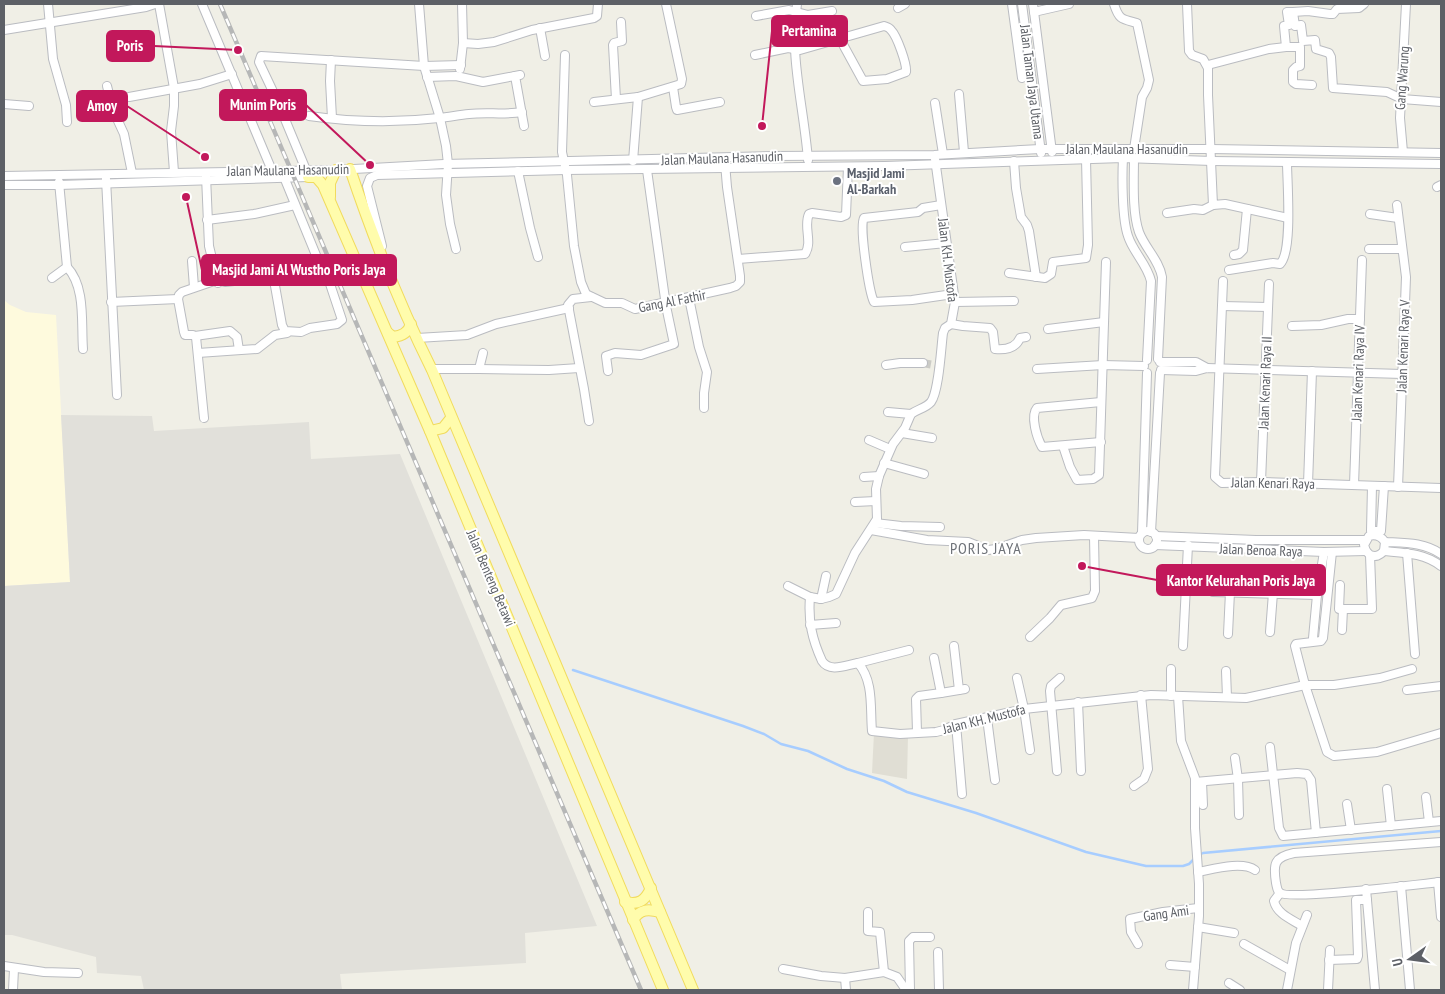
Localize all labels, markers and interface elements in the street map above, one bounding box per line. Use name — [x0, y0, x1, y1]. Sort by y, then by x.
callout: Pertamina — [772, 16, 847, 46]
text: Pertamina — [782, 21, 836, 40]
street label: Jalan Taman Jaya Utama — [1016, 23, 1048, 140]
callout: Poris — [107, 31, 154, 61]
text: Poris — [117, 36, 143, 55]
street label: Gang Warung — [1391, 45, 1413, 111]
callout: Munim Poris — [220, 90, 306, 120]
callout: Amoy — [77, 91, 127, 121]
text: Munim Poris — [230, 95, 296, 114]
text: Amoy — [86, 96, 118, 115]
street label: Jalan Maulana Hasanudin — [1065, 140, 1188, 158]
street label: Jalan Maulana Hasanudin — [660, 147, 783, 169]
street label: Jalan Maulana Hasanudin — [226, 160, 349, 180]
place label: Masjid Jami Al-Barkah — [846, 164, 905, 198]
marker: Masjid Jami Al-Barkah — [831, 175, 843, 187]
street label: Jalan KH. Mustofa — [934, 216, 962, 303]
callout: Masjid Jami Al Wustho Poris Jaya — [202, 255, 396, 285]
text: Masjid Jami Al Wustho Poris Jaya — [212, 260, 386, 279]
street label: Gang Al Fathir — [637, 286, 707, 316]
street label: Jalan Kenari Raya V — [1392, 299, 1414, 394]
street label: Jalan Kenari Raya IV — [1347, 324, 1369, 423]
street label: Jalan Kenari Raya II — [1254, 336, 1276, 431]
street label: Jalan Kenari Raya — [1230, 473, 1315, 493]
street label: Jalan Benteng Betawi — [462, 526, 519, 629]
district label: PORIS JAYA — [950, 538, 1022, 558]
street label: Jalan Benoa Raya — [1218, 540, 1303, 560]
callout: Kantor Kelurahan Poris Jaya — [1157, 565, 1325, 595]
text: Kantor Kelurahan Poris Jaya — [1167, 571, 1315, 590]
street label: Jalan KH. Mustofa — [940, 700, 1027, 738]
street label: Gang Ami — [1142, 901, 1190, 925]
north arrow — [1385, 934, 1435, 984]
text: U — [1388, 956, 1407, 968]

